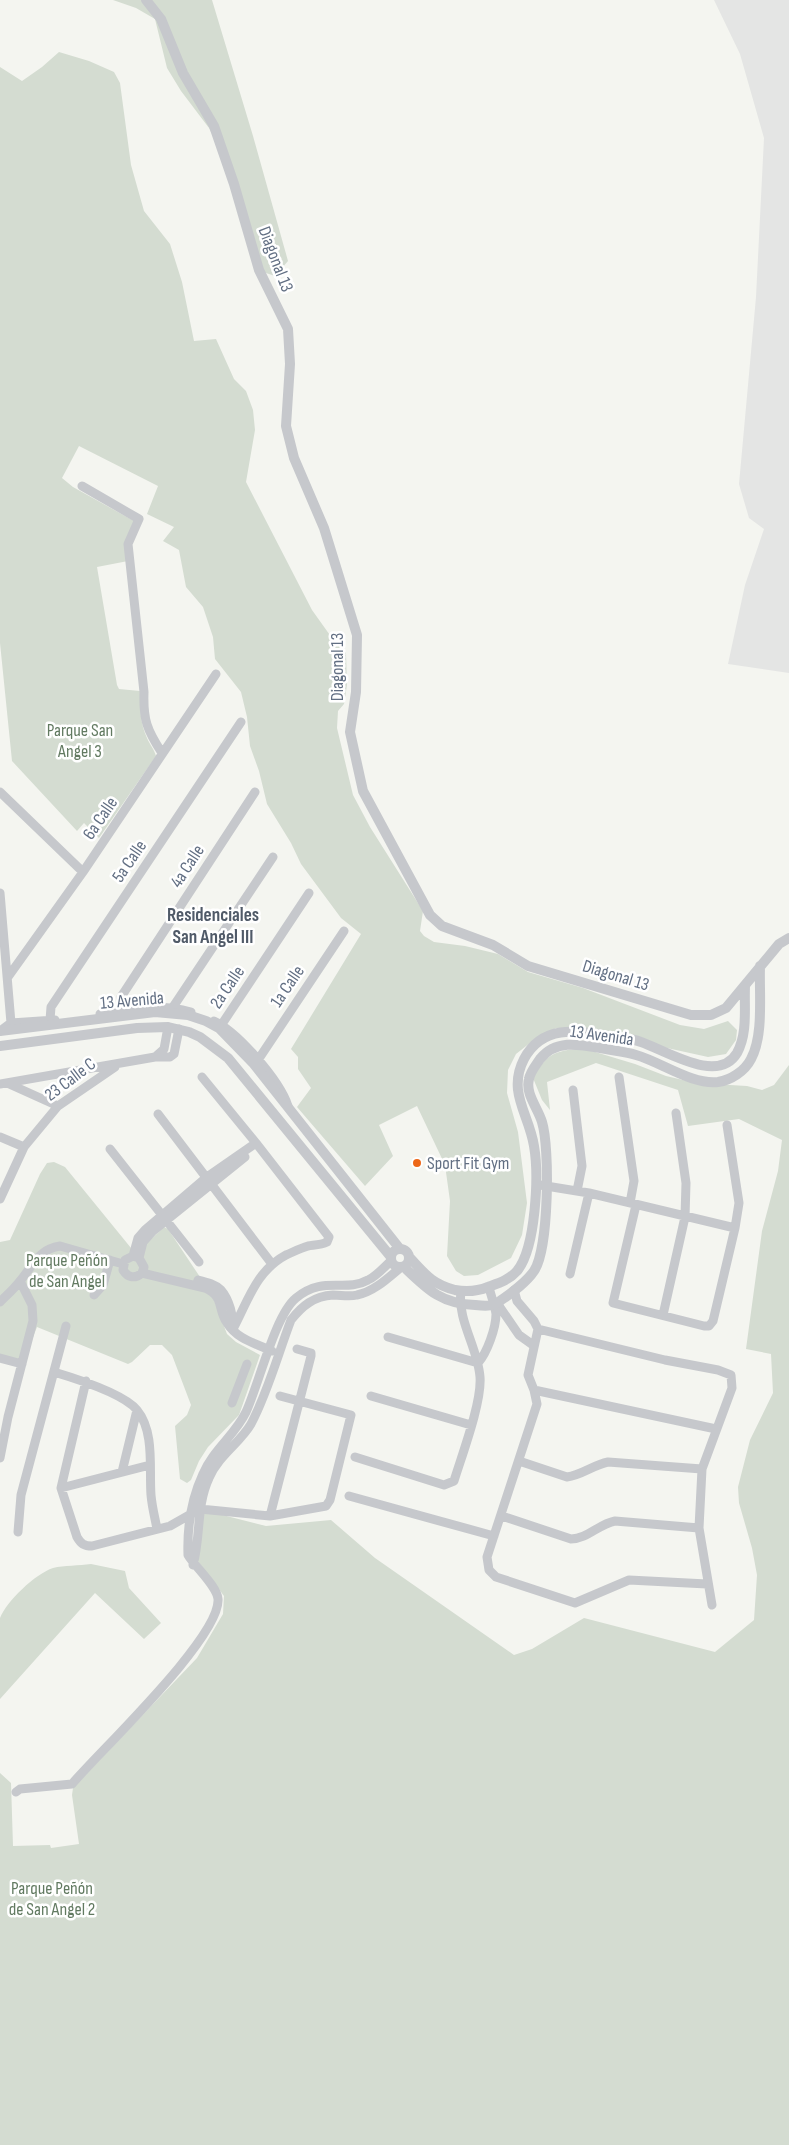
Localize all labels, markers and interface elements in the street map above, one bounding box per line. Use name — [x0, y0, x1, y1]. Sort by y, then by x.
street label: Diagonal 13 — [253, 223, 298, 295]
street label: Diagonal 13 — [327, 633, 348, 701]
park label: Parque San Angel 3 — [47, 720, 113, 762]
street label: 6a Calle — [79, 793, 122, 844]
street label: 5a Calle — [108, 836, 151, 886]
street label: 4a Calle — [166, 841, 209, 892]
district label: Residenciales San Angel III — [167, 904, 259, 949]
street label: Diagonal 13 — [580, 955, 652, 996]
street label: 2a Calle — [206, 962, 249, 1012]
street label: 1a Calle — [266, 962, 309, 1011]
street label: 13 Avenida — [99, 987, 165, 1014]
street label: 13 Avenida — [569, 1021, 635, 1050]
street label: 23 Calle C — [41, 1053, 100, 1105]
place label: Sport Fit Gym — [427, 1153, 509, 1174]
marker: Sport Fit Gym — [411, 1157, 423, 1169]
park label: Parque Peñón de San Angel — [26, 1250, 108, 1292]
park label: Parque Peñón de San Angel 2 — [9, 1878, 95, 1920]

